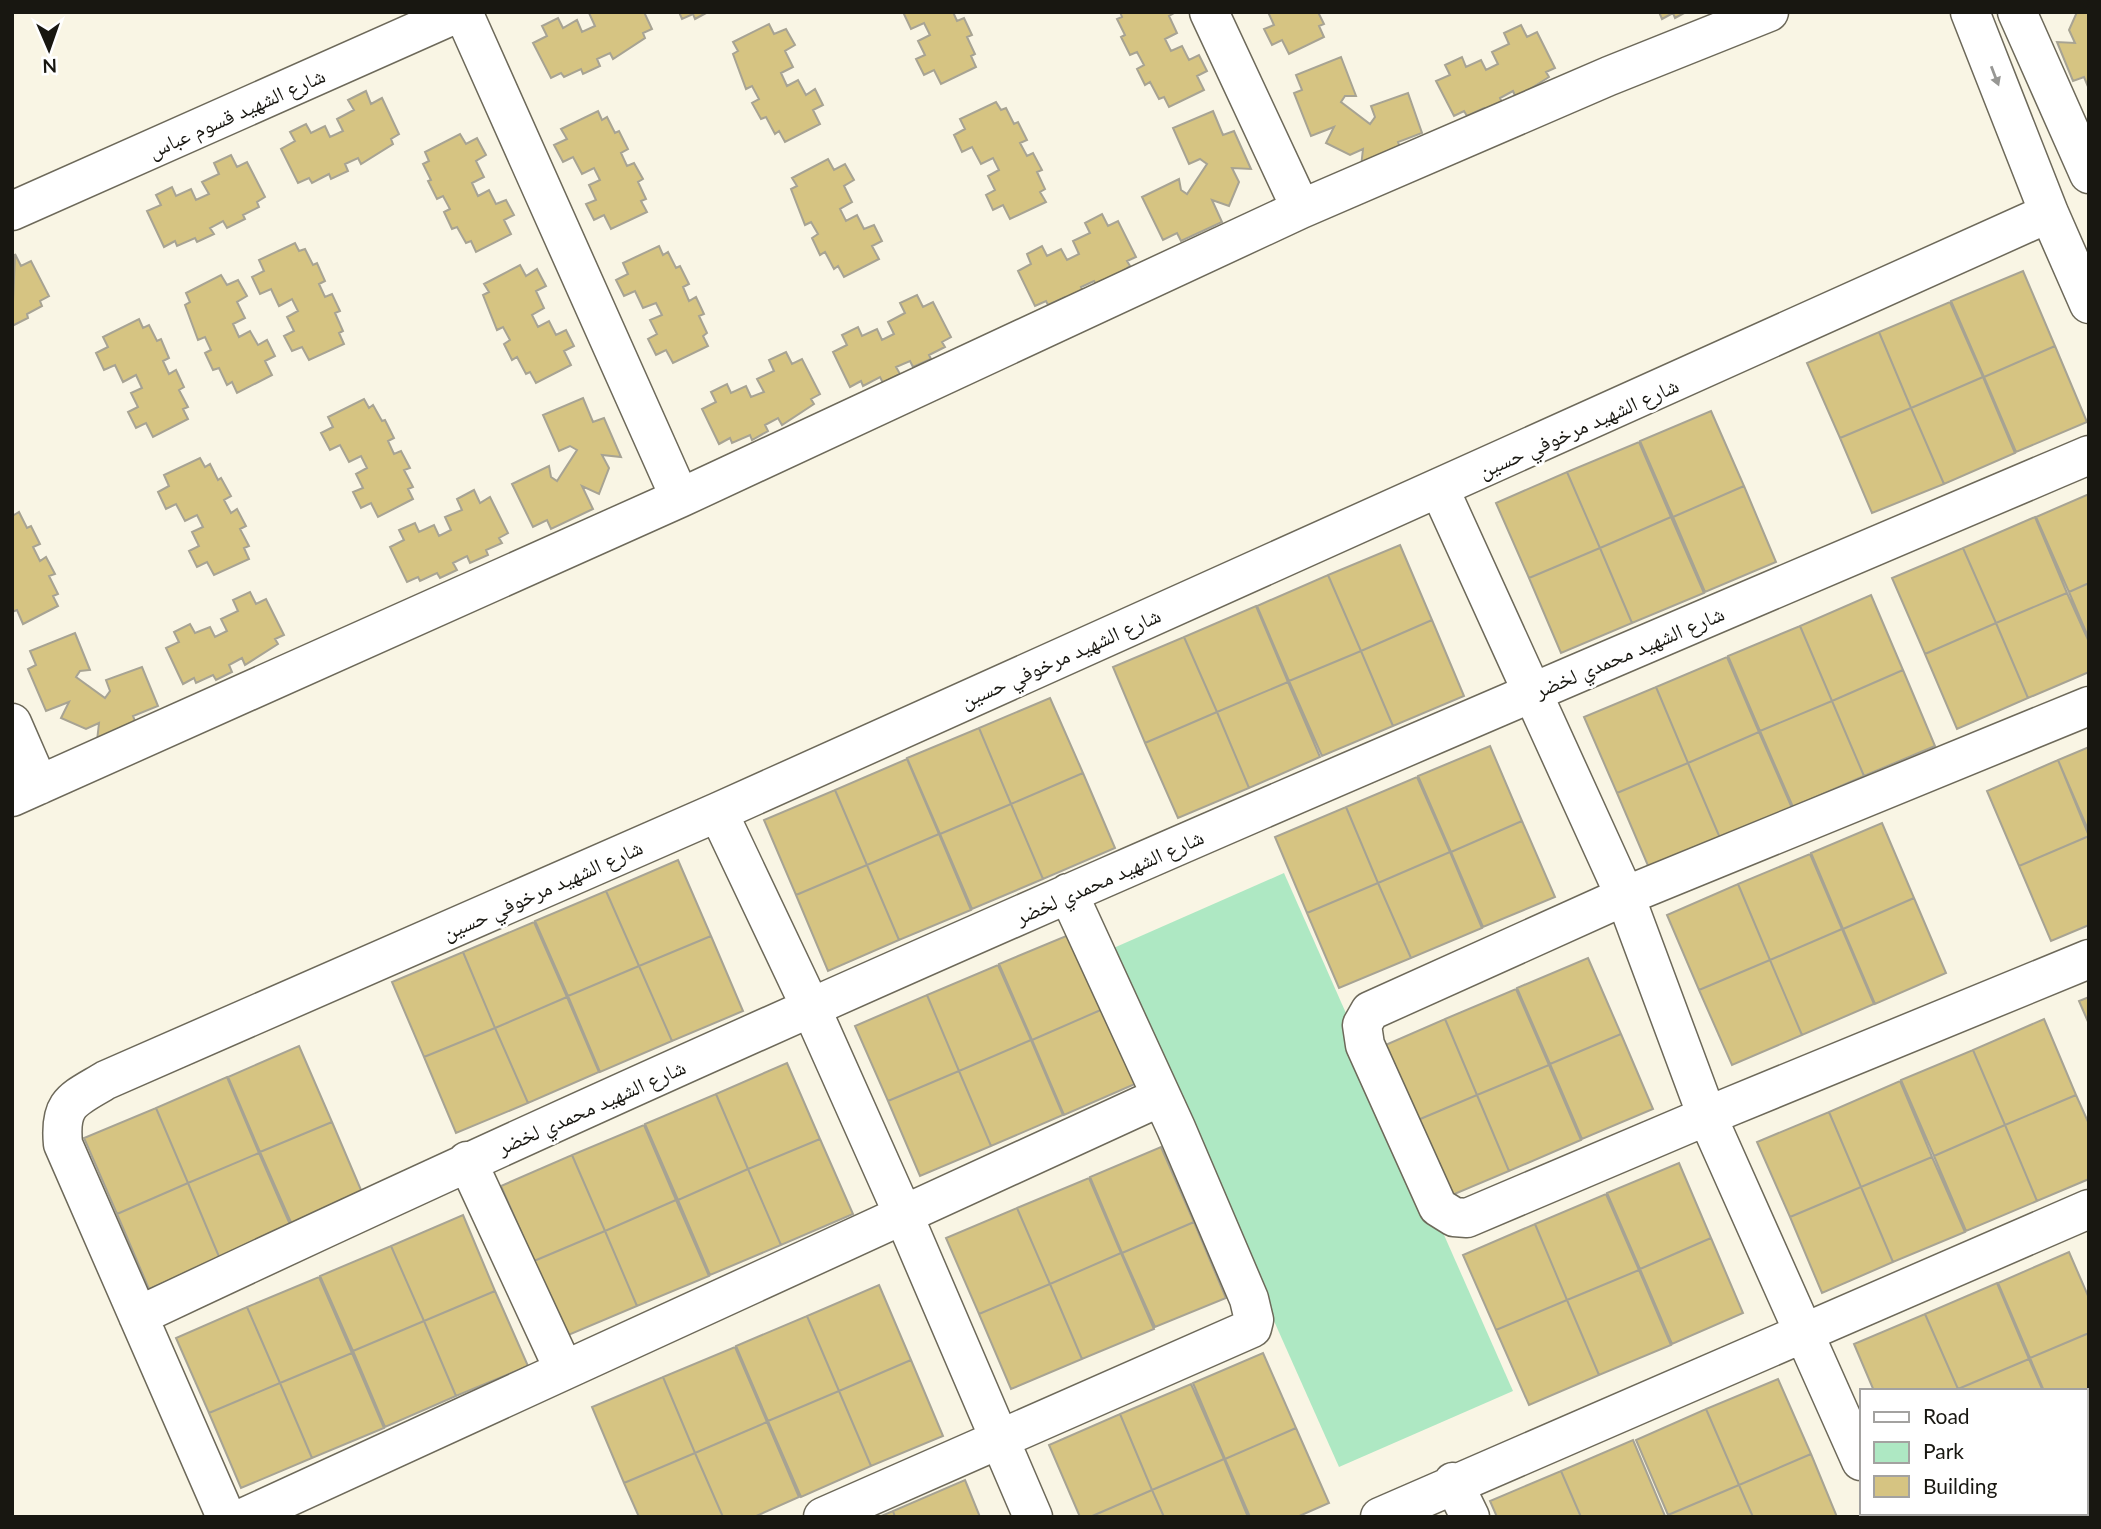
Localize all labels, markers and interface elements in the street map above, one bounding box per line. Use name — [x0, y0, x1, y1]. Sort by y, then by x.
north arrow — [14, 14, 84, 84]
text: N — [42, 55, 57, 78]
street label: شارع الشهيد قسوم عباس — [144, 62, 330, 165]
one-way arrow — [1989, 65, 2000, 86]
street label: شارع الشهيد مرخوفي حسين — [1474, 372, 1684, 487]
street label: شارع الشهيد محمدي لخضر — [1530, 600, 1730, 708]
street label: شارع الشهيد مرخوفي حسين — [956, 602, 1166, 717]
street label: شارع الشهيد محمدي لخضر — [1010, 823, 1209, 934]
street label: شارع الشهيد مرخوفي حسين — [438, 834, 648, 949]
street label: شارع الشهيد محمدي لخضر — [492, 1053, 691, 1164]
legend — [1860, 1389, 2087, 1515]
text: Road — [1923, 1403, 1970, 1428]
text: Park — [1923, 1438, 1964, 1463]
text: Building — [1923, 1473, 1998, 1498]

